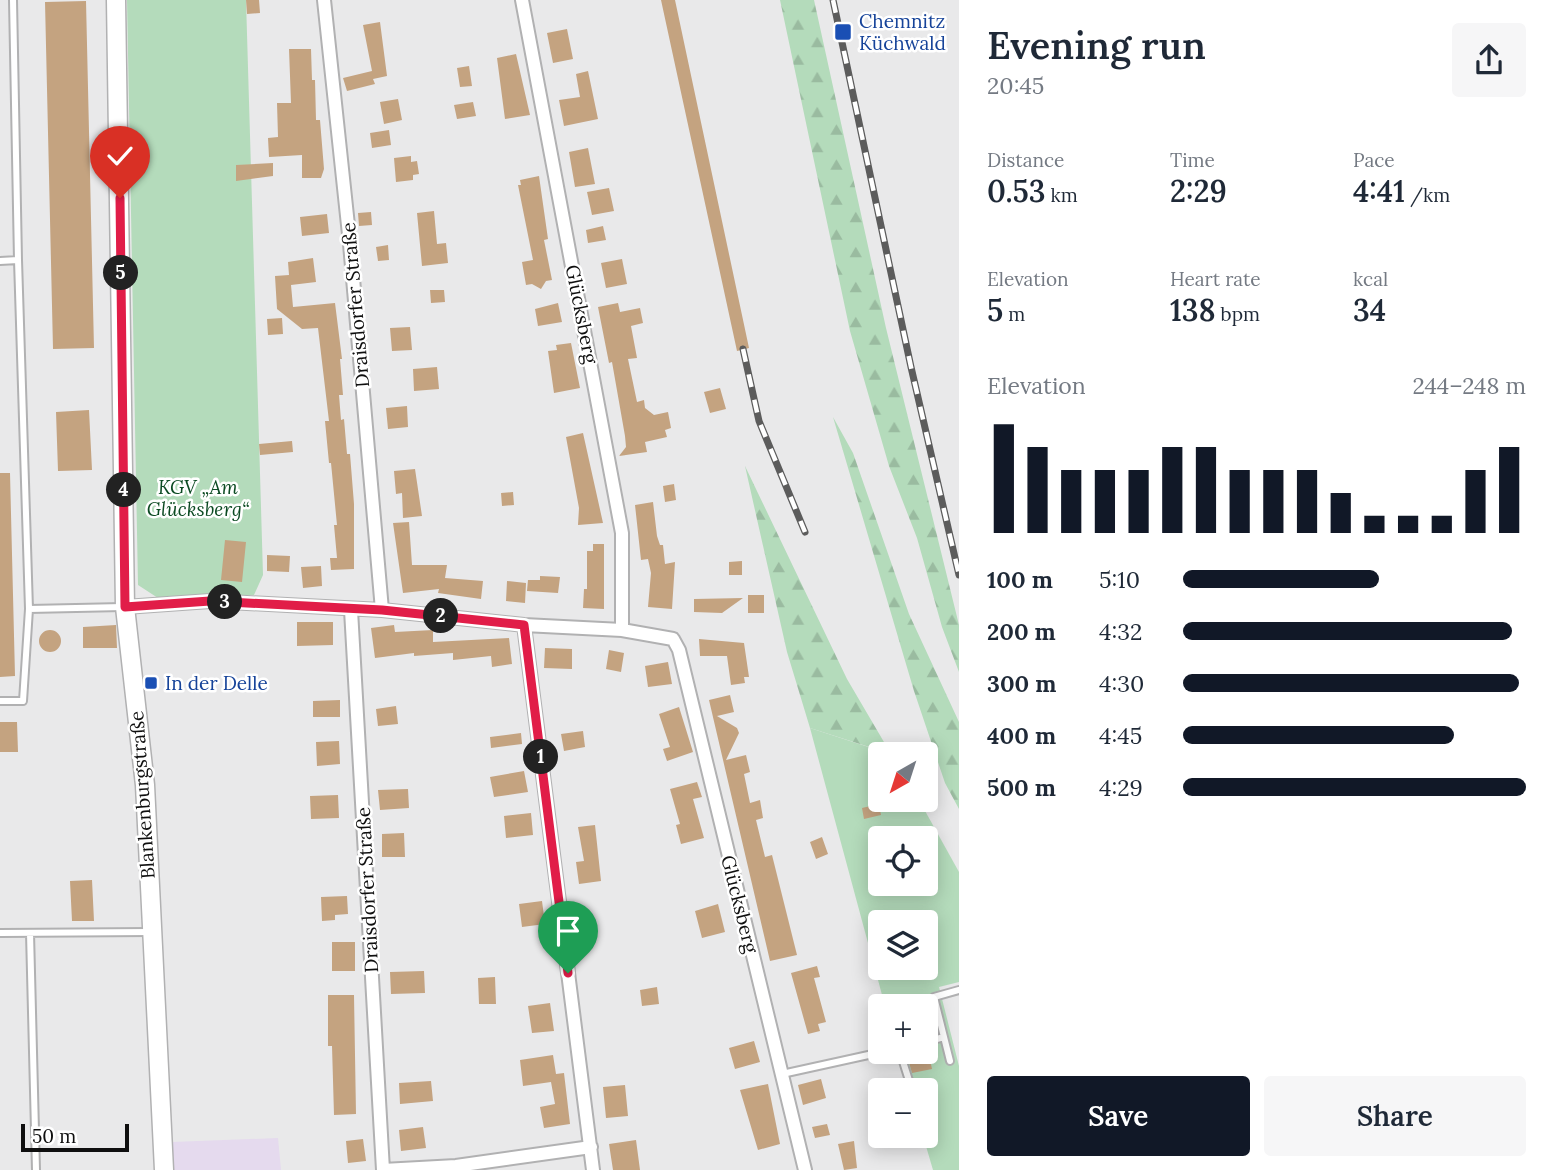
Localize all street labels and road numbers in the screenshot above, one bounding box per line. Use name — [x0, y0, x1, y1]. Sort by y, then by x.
street label: Draisdorfer Straße — [336, 221, 374, 389]
street label: Glücksberg — [561, 263, 603, 366]
street label: Blankenburgstraße — [124, 710, 160, 880]
street label: Draisdorfer Straße — [351, 807, 383, 973]
street label: Glücksberg — [716, 853, 764, 956]

